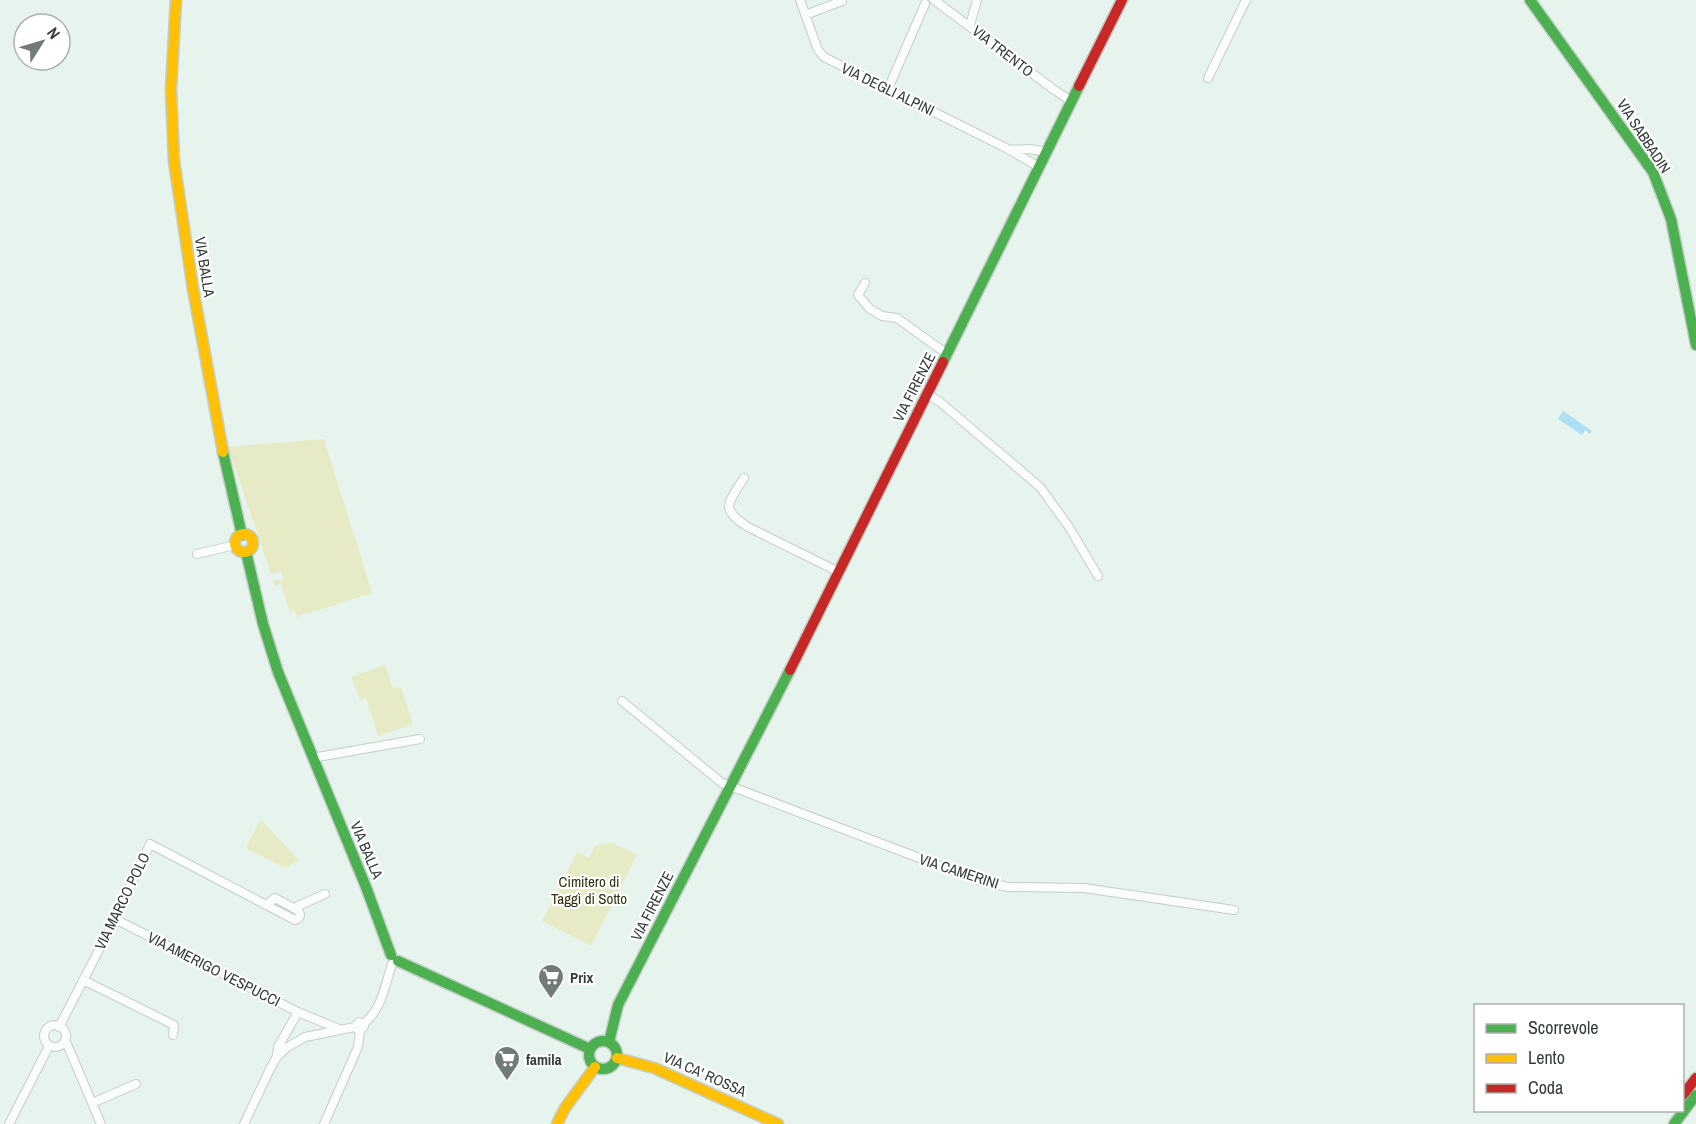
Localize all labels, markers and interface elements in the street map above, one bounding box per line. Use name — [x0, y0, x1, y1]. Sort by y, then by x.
north arrow — [12, 12, 72, 72]
street label: VIA TRENTO — [968, 20, 1038, 82]
text: N — [42, 23, 66, 43]
street label: VIA DEGLI ALPINI — [838, 57, 938, 121]
street label: VIA SABBADIN — [1612, 95, 1676, 177]
street label: VIA BALLA — [190, 235, 220, 299]
street label: VIA FIRENZE — [888, 349, 940, 425]
street label: VIA BALLA — [345, 818, 389, 883]
street label: VIA CAMERINI — [916, 848, 1002, 894]
street label: VIA MARCO POLO — [89, 849, 155, 953]
street label: VIA FIRENZE — [626, 868, 678, 944]
park label: Cimitero di Taggì di Sotto — [551, 871, 627, 909]
street label: VIA AMERIGO VESPUCCI — [144, 926, 284, 1012]
supermarket icon: Prix — [536, 962, 566, 1000]
place label: Prix — [570, 967, 593, 988]
legend — [1474, 1004, 1684, 1112]
text: Scorrevole — [1528, 1015, 1599, 1040]
supermarket icon: famila — [492, 1044, 522, 1082]
text: Lento — [1528, 1045, 1565, 1070]
street label: VIA CA' ROSSA — [660, 1046, 750, 1102]
place label: famila — [526, 1049, 562, 1070]
text: Coda — [1528, 1075, 1563, 1100]

